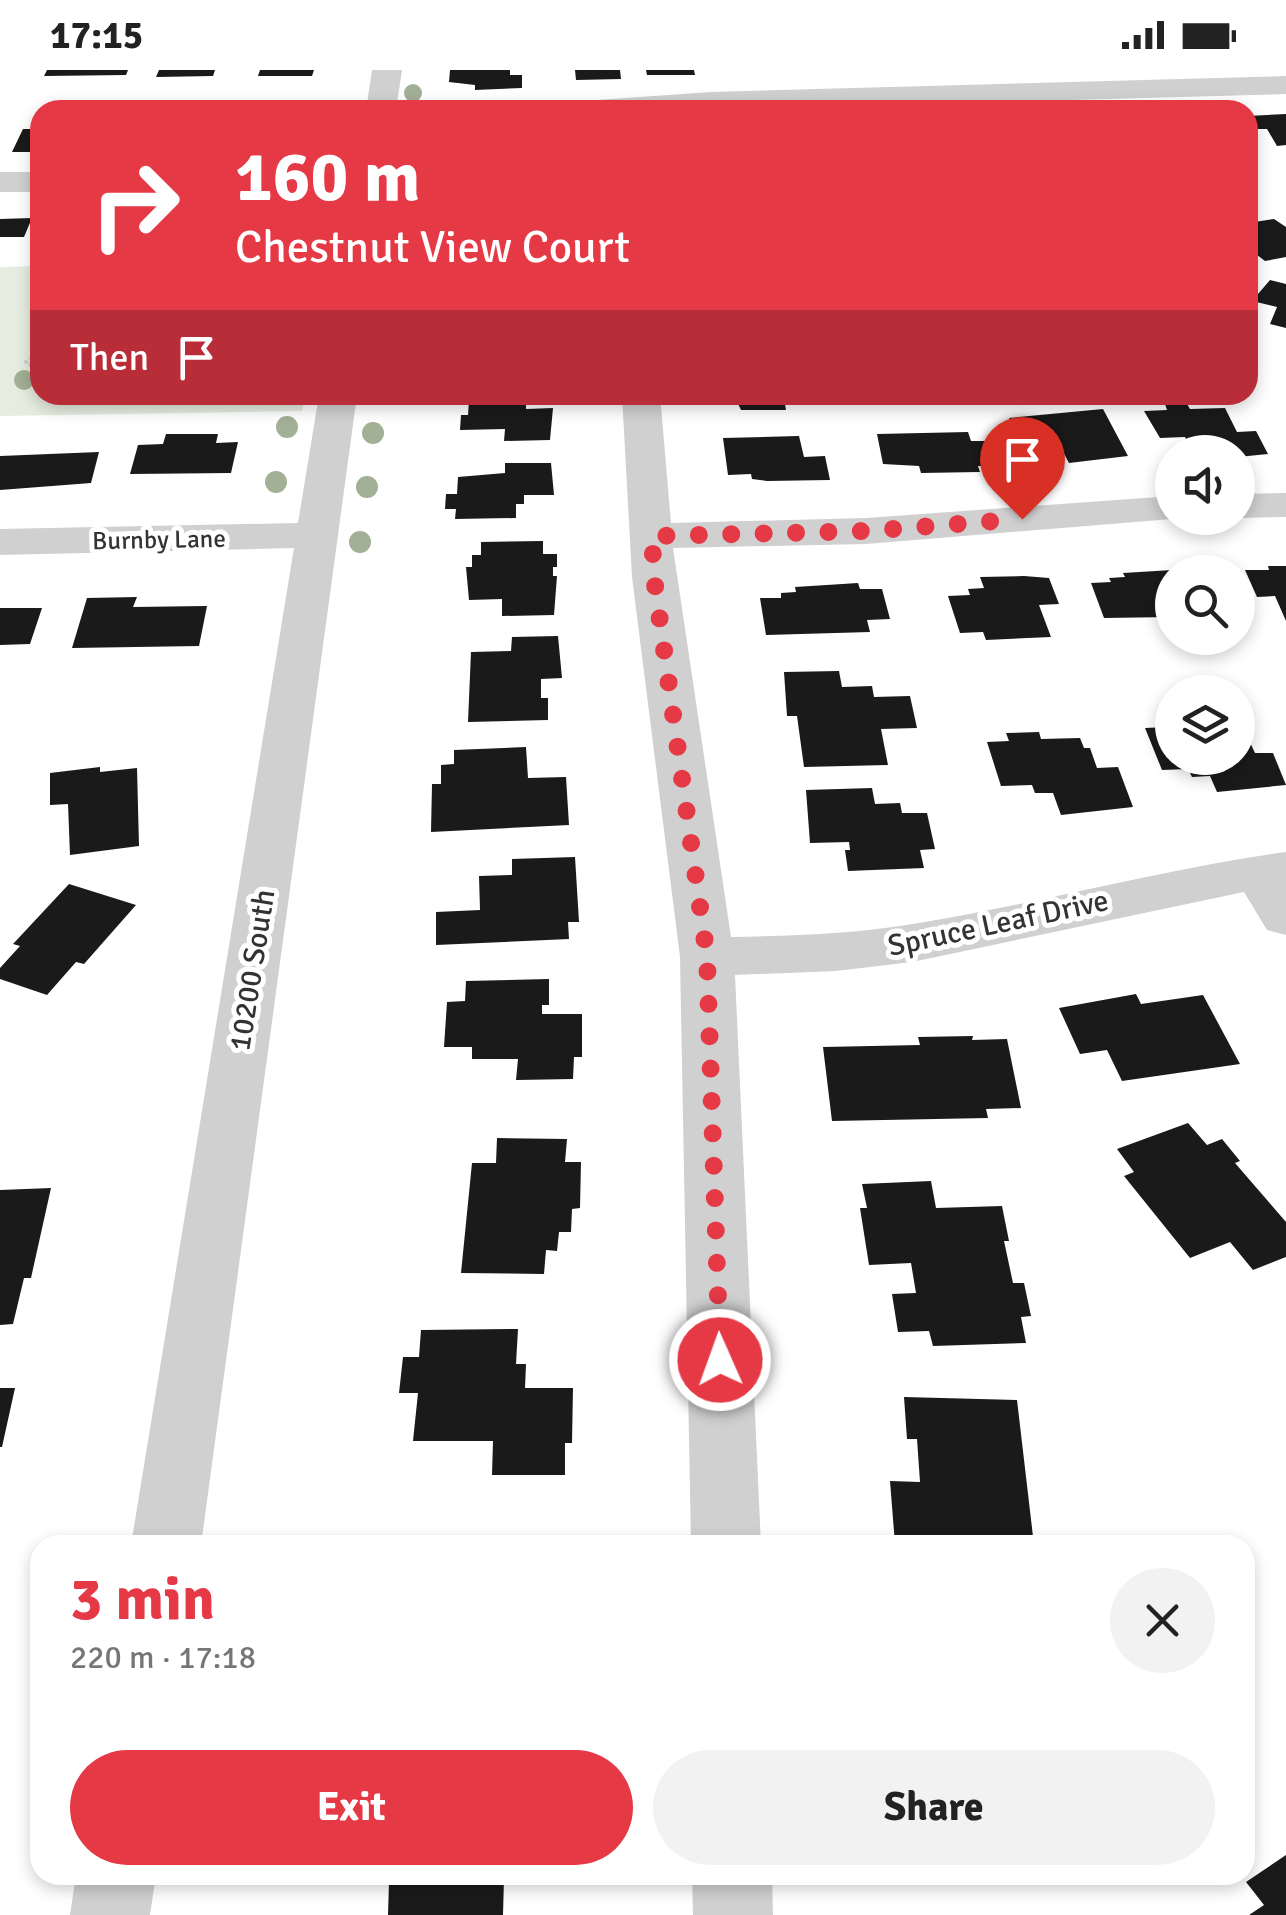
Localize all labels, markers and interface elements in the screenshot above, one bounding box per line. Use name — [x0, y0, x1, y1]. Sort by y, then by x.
text: 17:15 — [50, 12, 143, 59]
text: 160 m — [235, 134, 420, 220]
icon: right — [70, 140, 200, 270]
text: Chestnut View Court — [235, 220, 630, 275]
icon: arrive — [169, 330, 224, 385]
text: Then — [70, 334, 149, 381]
pin — [980, 417, 1065, 520]
icon: arrive — [995, 432, 1050, 487]
map controls — [1155, 435, 1255, 775]
button: sound — [1155, 435, 1255, 535]
street label: Burnby Lane — [92, 523, 226, 556]
button: search — [1155, 555, 1255, 655]
button: layers — [1155, 675, 1255, 775]
street label: Spruce Leaf Drive — [885, 882, 1112, 965]
street label: 10200 South — [221, 887, 284, 1054]
position arrow — [668, 1308, 772, 1412]
text: 3 min — [70, 1563, 215, 1637]
button: close — [1110, 1568, 1215, 1673]
text: 220 m · 17:18 — [70, 1638, 256, 1677]
button: Exit — [70, 1750, 633, 1865]
button: Share — [653, 1750, 1215, 1865]

